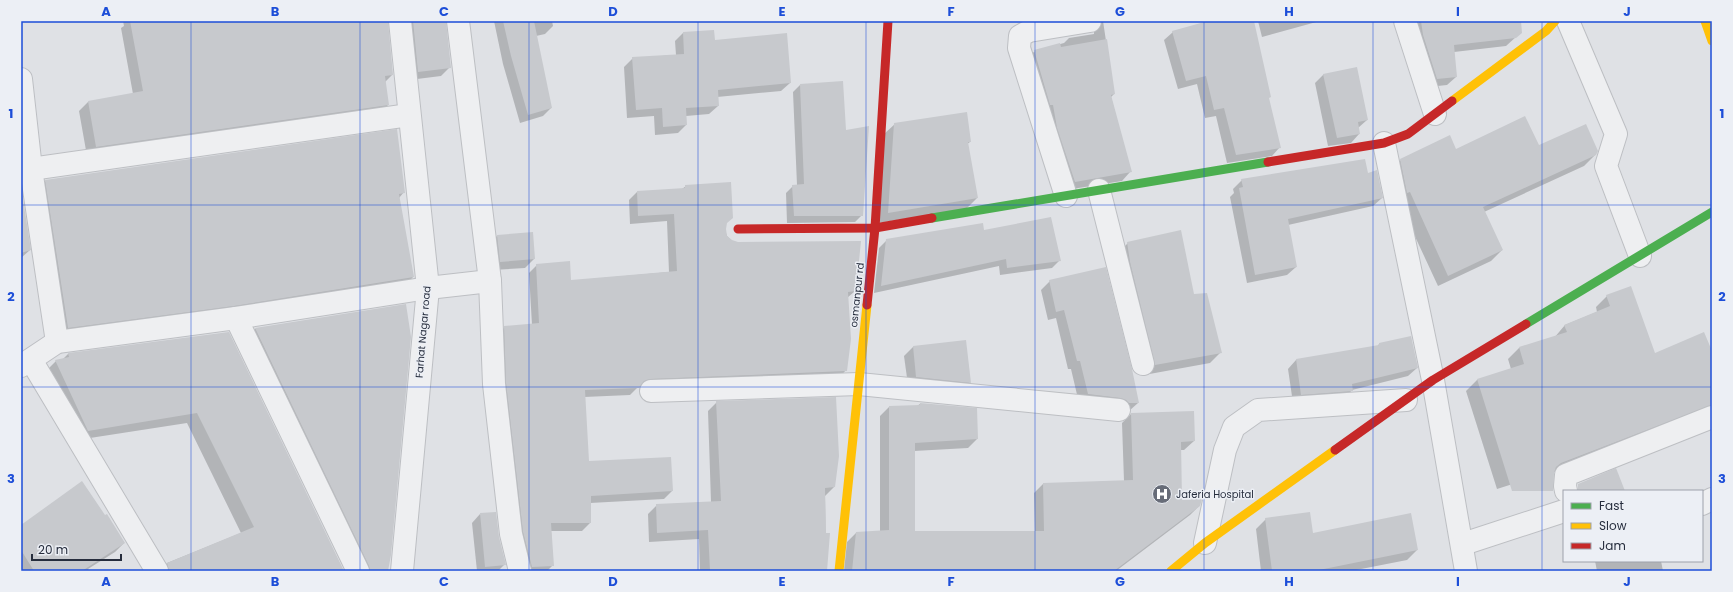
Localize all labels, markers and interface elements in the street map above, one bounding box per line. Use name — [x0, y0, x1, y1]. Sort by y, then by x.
text: A — [101, 2, 111, 21]
text: B — [271, 2, 280, 21]
text: C — [439, 2, 449, 21]
text: D — [608, 2, 618, 21]
text: E — [778, 2, 786, 21]
text: F — [947, 2, 955, 21]
text: G — [1115, 2, 1125, 21]
text: H — [1284, 2, 1294, 21]
text: I — [1456, 2, 1460, 21]
text: J — [1623, 2, 1631, 21]
text: 1 — [9, 104, 13, 123]
text: 1 — [1720, 104, 1724, 123]
street label: osmanpur rd — [846, 262, 868, 328]
street label: Farhat Nagar road — [412, 285, 434, 379]
text: 2 — [7, 287, 15, 306]
text: 2 — [1718, 287, 1726, 306]
text: 3 — [7, 469, 15, 488]
text: 3 — [1718, 469, 1726, 488]
hospital icon: Jaferia Hospital — [1151, 483, 1173, 505]
place label: Jaferia Hospital — [1176, 487, 1254, 502]
legend — [1563, 490, 1703, 562]
text: Fast — [1599, 497, 1624, 514]
text: Slow — [1599, 517, 1627, 534]
scale bar — [32, 536, 121, 562]
text: Jam — [1599, 537, 1626, 554]
text: 20 m — [38, 541, 68, 558]
text: A — [101, 572, 111, 591]
text: B — [271, 572, 280, 591]
text: C — [439, 572, 449, 591]
text: D — [608, 572, 618, 591]
text: E — [778, 572, 786, 591]
text: F — [947, 572, 955, 591]
text: G — [1115, 572, 1125, 591]
text: H — [1284, 572, 1294, 591]
text: I — [1456, 572, 1460, 591]
text: J — [1623, 572, 1631, 591]

